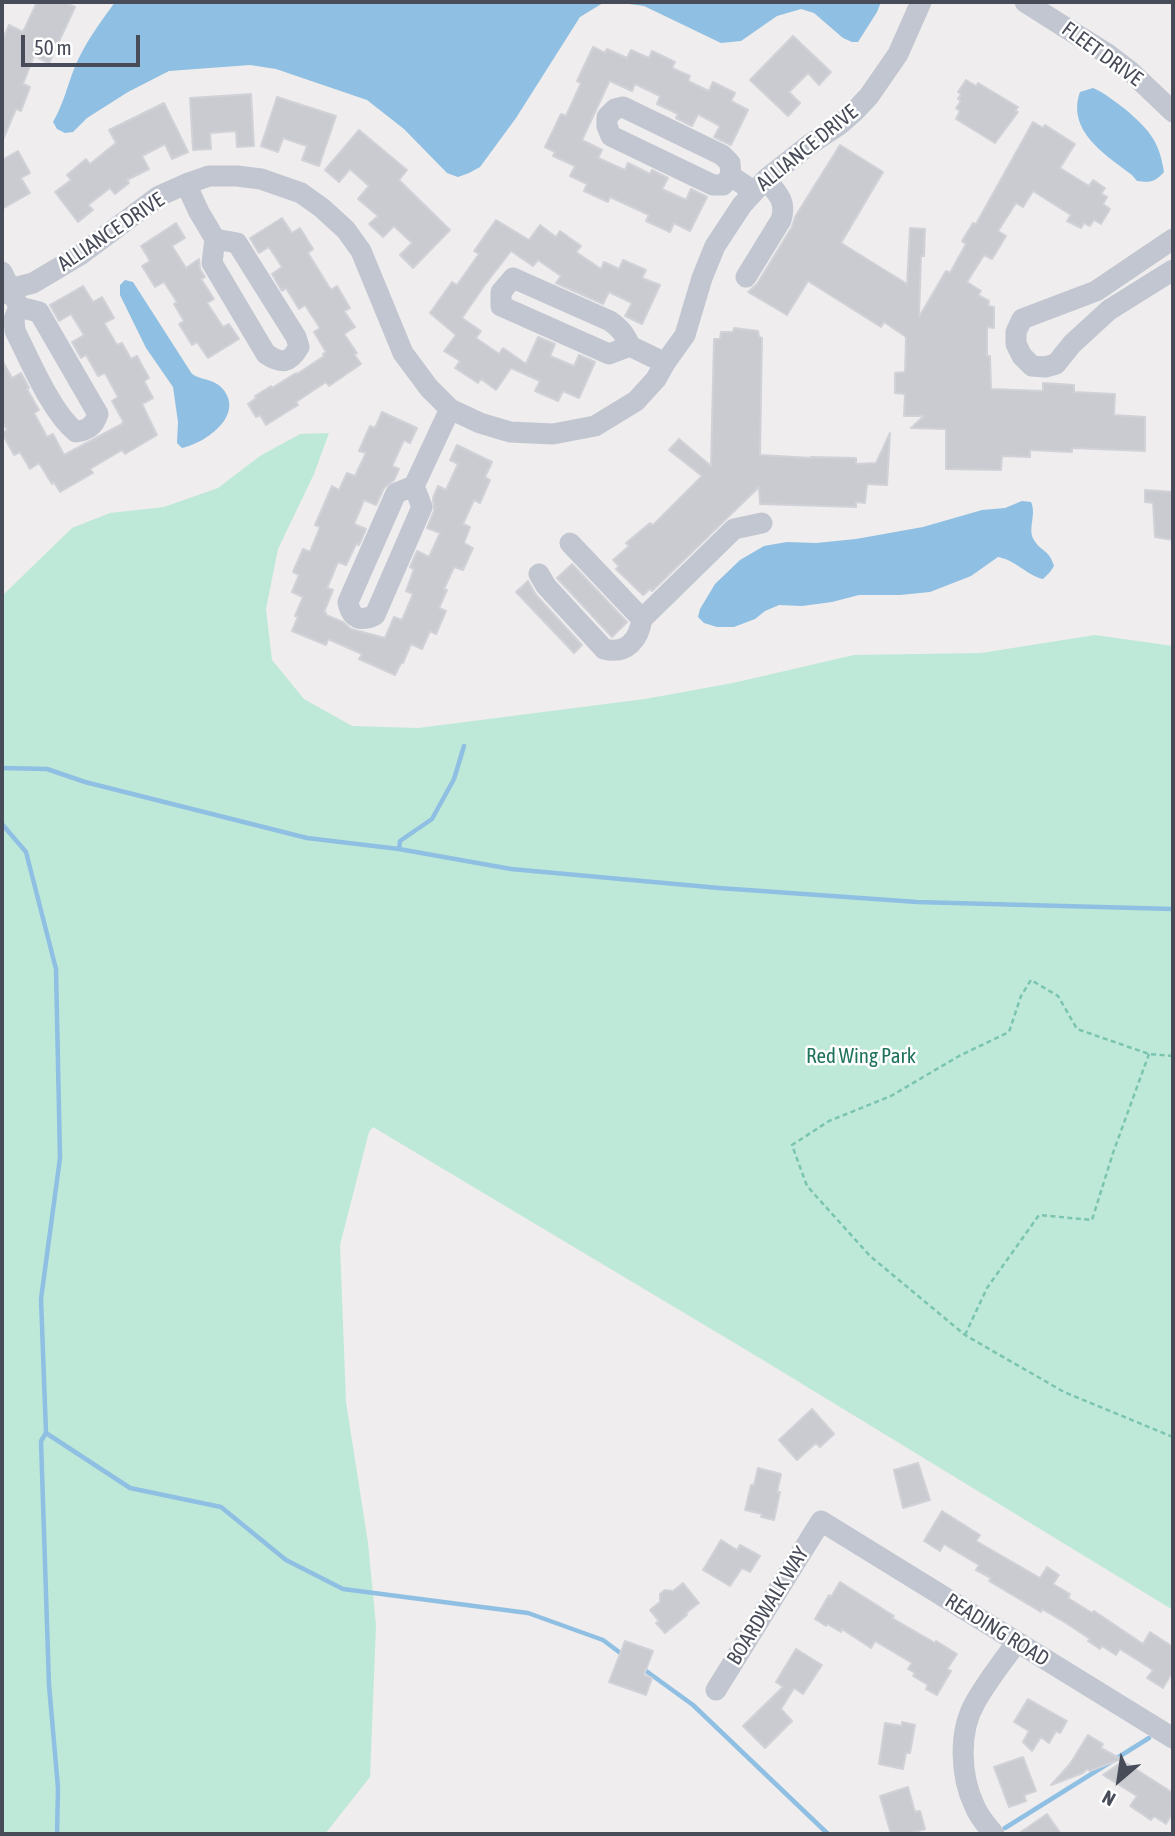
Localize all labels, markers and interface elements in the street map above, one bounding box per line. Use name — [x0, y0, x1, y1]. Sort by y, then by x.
street label: FLEET DRIVE — [1057, 16, 1147, 92]
scale bar — [24, 21, 144, 65]
text: 50 m — [34, 35, 72, 59]
street label: ALLIANCE DRIVE — [751, 100, 863, 196]
street label: ALLIANCE DRIVE — [53, 187, 169, 277]
park label: Red Wing Park — [806, 1043, 916, 1069]
street label: BOARDWALK WAY — [722, 1542, 814, 1670]
street label: READING ROAD — [940, 1588, 1054, 1672]
north arrow — [1084, 1745, 1154, 1815]
text: N — [1099, 1786, 1119, 1811]

